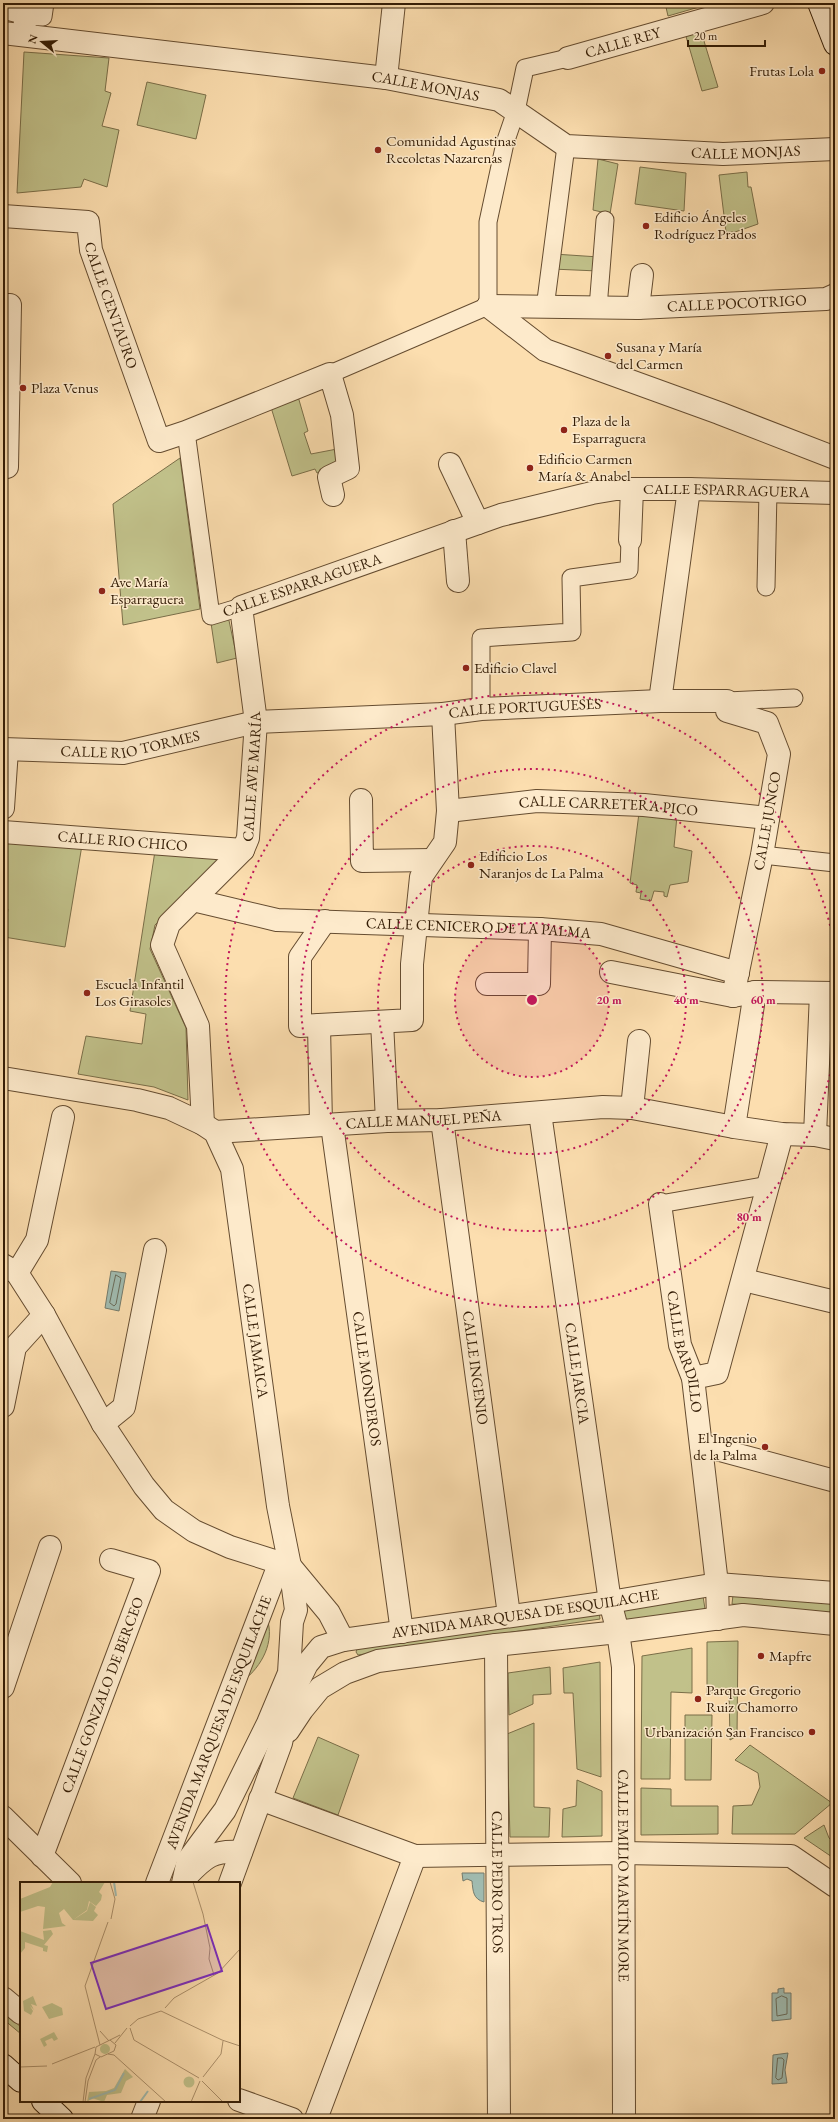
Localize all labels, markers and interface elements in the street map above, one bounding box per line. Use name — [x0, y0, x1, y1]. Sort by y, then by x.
north arrow — [22, 22, 62, 62]
street label: CALLE REY — [583, 22, 664, 62]
scale bar — [688, 22, 765, 48]
text: 20 m — [694, 28, 718, 44]
text: N — [24, 32, 41, 45]
place label: Frutas Lola — [749, 61, 814, 80]
street label: CALLE MONJAS — [371, 66, 481, 105]
marker: Frutas Lola — [817, 66, 827, 76]
place label: Comunidad Agustinas Recoletas Nazarenas — [386, 131, 516, 167]
street label: CALLE MONJAS — [691, 141, 801, 163]
marker: Comunidad Agustinas Recoletas Nazarenas — [373, 145, 383, 155]
place label: Edificio Ángeles Rodríguez Prados — [654, 207, 757, 243]
marker: Edificio Ángeles Rodríguez Prados — [641, 221, 651, 231]
street label: CALLE CENTAURO — [81, 241, 142, 371]
street label: CALLE POCOTRIGO — [667, 290, 807, 316]
place label: Susana y María del Carmen — [616, 337, 702, 373]
marker: Susana y María del Carmen — [603, 351, 613, 361]
place label: Plaza Venus — [31, 378, 98, 397]
marker: Plaza Venus — [18, 383, 28, 393]
place label: Plaza de la Esparraguera — [572, 411, 646, 447]
marker: Plaza de la Esparraguera — [559, 425, 569, 435]
place label: Edificio Carmen María & Anabel — [538, 449, 632, 485]
marker: Edificio Carmen María & Anabel — [525, 463, 535, 473]
street label: CALLE ESPARRAGUERA — [643, 479, 811, 501]
street label: CALLE ESPARRAGUERA — [220, 548, 384, 621]
place label: Ave María Esparraguera — [109, 572, 184, 608]
marker: Ave María Esparraguera — [97, 586, 107, 596]
place label: Edificio Clavel — [474, 658, 557, 677]
marker: Edificio Clavel — [461, 663, 471, 673]
street label: CALLE PORTUGUESES — [447, 694, 602, 722]
street label: CALLE AVE MARÍA — [238, 710, 265, 842]
street label: CALLE RIO TORMES — [60, 725, 202, 762]
street label: CALLE JUNCO — [748, 770, 785, 872]
street label: CALLE CARRETERA PICO — [518, 791, 699, 820]
street label: CALLE RIO CHICO — [57, 826, 188, 855]
place label: Edificio Los Naranjos de La Palma — [479, 846, 603, 882]
marker: Edificio Los Naranjos de La Palma — [466, 860, 476, 870]
street label: CALLE CENICERO DE LA PALMA — [366, 913, 592, 942]
place label: Escuela Infantil Los Girasoles — [95, 974, 184, 1010]
marker: Escuela Infantil Los Girasoles — [82, 988, 92, 998]
text: 20 m — [596, 992, 622, 1008]
text: 40 m — [673, 992, 699, 1008]
text: 60 m — [750, 992, 776, 1008]
centre of rings — [525, 993, 539, 1007]
street label: CALLE MANUEL PEÑA — [345, 1105, 503, 1133]
text: 80 m — [736, 1209, 762, 1225]
street label: CALLE JAMAICA — [239, 1282, 273, 1400]
street label: CALLE BARDILLO — [663, 1289, 707, 1414]
street label: CALLE INGENIO — [459, 1309, 493, 1426]
street label: CALLE MONDEROS — [349, 1310, 386, 1447]
street label: CALLE JARCIA — [561, 1321, 595, 1426]
place label: El Ingenio de la Palma — [693, 1428, 757, 1464]
marker: El Ingenio de la Palma — [760, 1442, 770, 1452]
street label: AVENIDA MARQUESA DE ESQUILACHE — [389, 1584, 661, 1642]
street label: AVENIDA MARQUESA DE ESQUILACHE — [161, 1592, 275, 1853]
street label: CALLE GONZALO DE BERCEO — [56, 1594, 148, 1796]
place label: Mapfre — [769, 1646, 812, 1665]
marker: Mapfre — [756, 1651, 766, 1661]
place label: Parque Gregorio Ruiz Chamorro — [706, 1680, 801, 1716]
marker: Parque Gregorio Ruiz Chamorro — [693, 1694, 703, 1704]
place label: Urbanización San Francisco — [645, 1722, 804, 1741]
marker: Urbanización San Francisco — [807, 1727, 817, 1737]
street label: CALLE EMILIO MARTÍN MORE — [614, 1769, 634, 1983]
street label: CALLE PEDRO TROS — [488, 1811, 508, 1953]
inset map — [20, 1882, 240, 2102]

